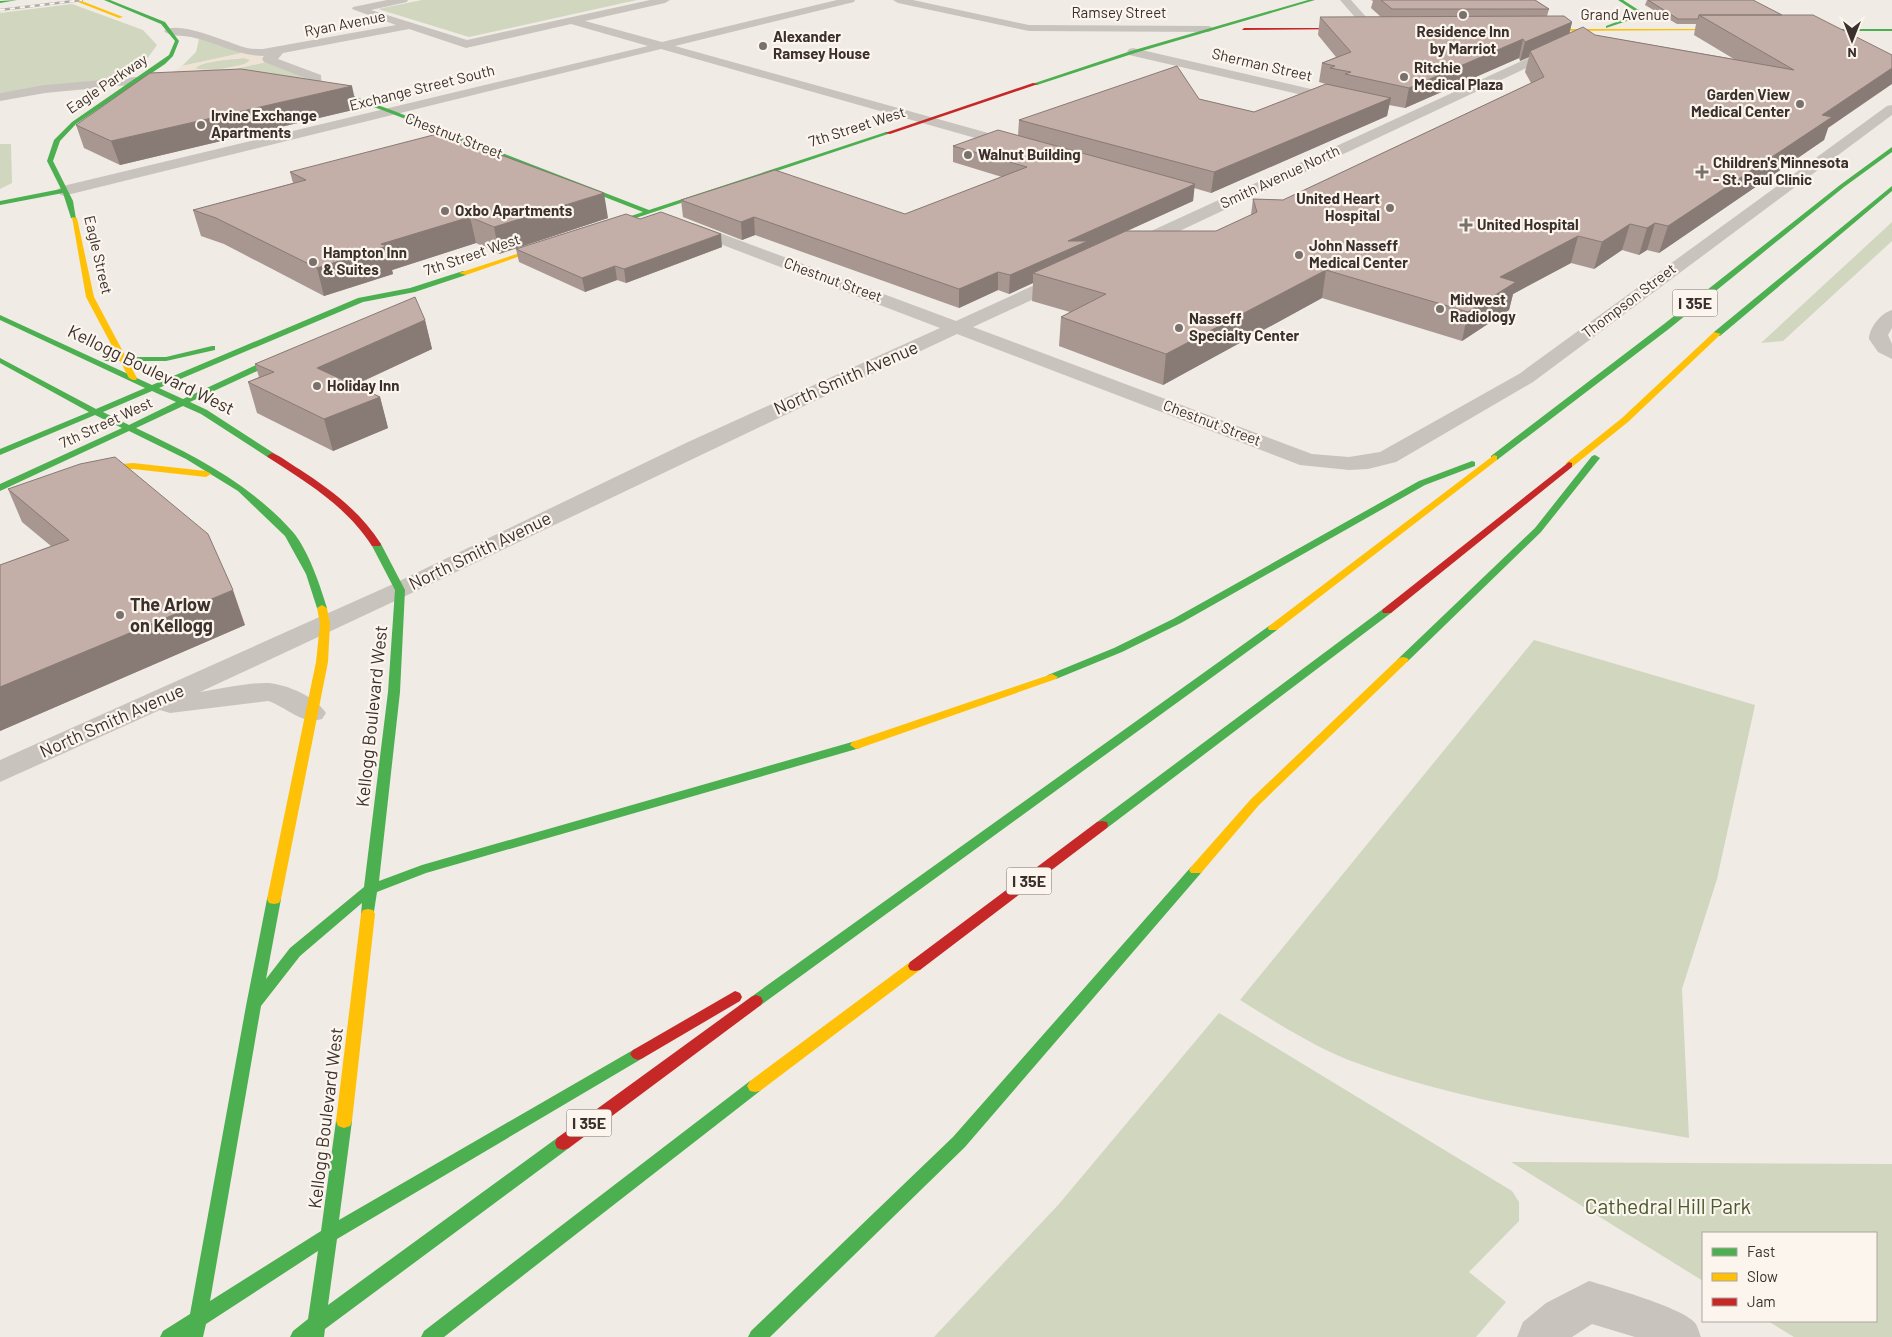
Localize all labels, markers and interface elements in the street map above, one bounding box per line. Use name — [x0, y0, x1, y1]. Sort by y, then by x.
street label: Ramsey Street — [1071, 3, 1167, 21]
street label: Grand Avenue — [1580, 5, 1670, 23]
street label: Ryan Avenue — [303, 6, 387, 40]
marker: Residence Inn by Marriot — [1457, 9, 1469, 21]
north arrow — [1827, 15, 1877, 65]
place label: Residence Inn by Marriot — [1417, 22, 1509, 57]
place label: Alexander Ramsey House — [773, 27, 870, 62]
marker: Alexander Ramsey House — [757, 40, 769, 52]
street label: Sherman Street — [1210, 44, 1314, 84]
text: N — [1847, 45, 1857, 62]
street label: Eagle Parkway — [63, 49, 150, 117]
place label: Ritchie Medical Plaza — [1414, 58, 1503, 93]
street label: Exchange Street South — [347, 60, 496, 114]
marker: Ritchie Medical Plaza — [1398, 71, 1410, 83]
place label: Garden View Medical Center — [1691, 85, 1790, 120]
marker: Garden View Medical Center — [1794, 98, 1806, 110]
street label: 7th Street West — [806, 102, 907, 150]
place label: Irvine Exchange Apartments — [211, 106, 317, 141]
street label: Chestnut Street — [403, 108, 506, 162]
marker: Irvine Exchange Apartments — [195, 119, 207, 131]
street label: Smith Avenue North — [1217, 141, 1342, 212]
place label: Walnut Building — [978, 145, 1081, 163]
marker: Walnut Building — [962, 149, 974, 161]
place label: Children's Minnesota - St. Paul Clinic — [1713, 153, 1849, 188]
marker: Children's Minnesota - St. Paul Clinic — [1695, 165, 1709, 179]
place label: United Heart Hospital — [1296, 189, 1380, 224]
place label: Oxbo Apartments — [455, 201, 573, 219]
marker: United Heart Hospital — [1384, 202, 1396, 214]
marker: Oxbo Apartments — [439, 205, 451, 217]
street label: Eagle Street — [81, 214, 117, 296]
place label: United Hospital — [1477, 215, 1579, 233]
marker: United Hospital — [1459, 218, 1473, 232]
street label: 7th Street West — [421, 229, 522, 279]
place label: John Nasseff Medical Center — [1309, 236, 1408, 271]
place label: Hampton Inn & Suites — [323, 243, 407, 278]
marker: John Nasseff Medical Center — [1293, 249, 1305, 261]
street label: Chestnut Street — [782, 253, 885, 305]
marker: Hampton Inn & Suites — [307, 256, 319, 268]
street label: Thompson Street — [1578, 259, 1679, 341]
place label: Midwest Radiology — [1450, 290, 1516, 325]
road number: I 35E — [1672, 290, 1718, 316]
marker: Midwest Radiology — [1434, 303, 1446, 315]
place label: Nasseff Specialty Center — [1189, 309, 1300, 344]
street label: Kellogg Boulevard West — [65, 319, 238, 419]
marker: Nasseff Specialty Center — [1173, 322, 1185, 334]
street label: North Smith Avenue — [770, 335, 921, 419]
place label: Holiday Inn — [327, 376, 399, 394]
marker: Holiday Inn — [311, 380, 323, 392]
street label: 7th Street West — [56, 393, 155, 451]
street label: Chestnut Street — [1161, 395, 1264, 449]
street label: North Smith Avenue — [405, 506, 554, 594]
place label: The Arlow on Kellogg — [130, 593, 213, 636]
marker: The Arlow on Kellogg — [114, 609, 126, 621]
street label: Kellogg Boulevard West — [351, 624, 391, 808]
street label: North Smith Avenue — [36, 678, 187, 762]
road number: I 35E — [1006, 868, 1052, 894]
street label: Kellogg Boulevard West — [303, 1026, 347, 1210]
road number: I 35E — [566, 1110, 612, 1136]
park label: Cathedral Hill Park — [1585, 1193, 1751, 1218]
legend — [1702, 1232, 1877, 1322]
text: Fast — [1747, 1242, 1775, 1260]
text: Slow — [1747, 1267, 1778, 1285]
text: Jam — [1747, 1292, 1776, 1310]

